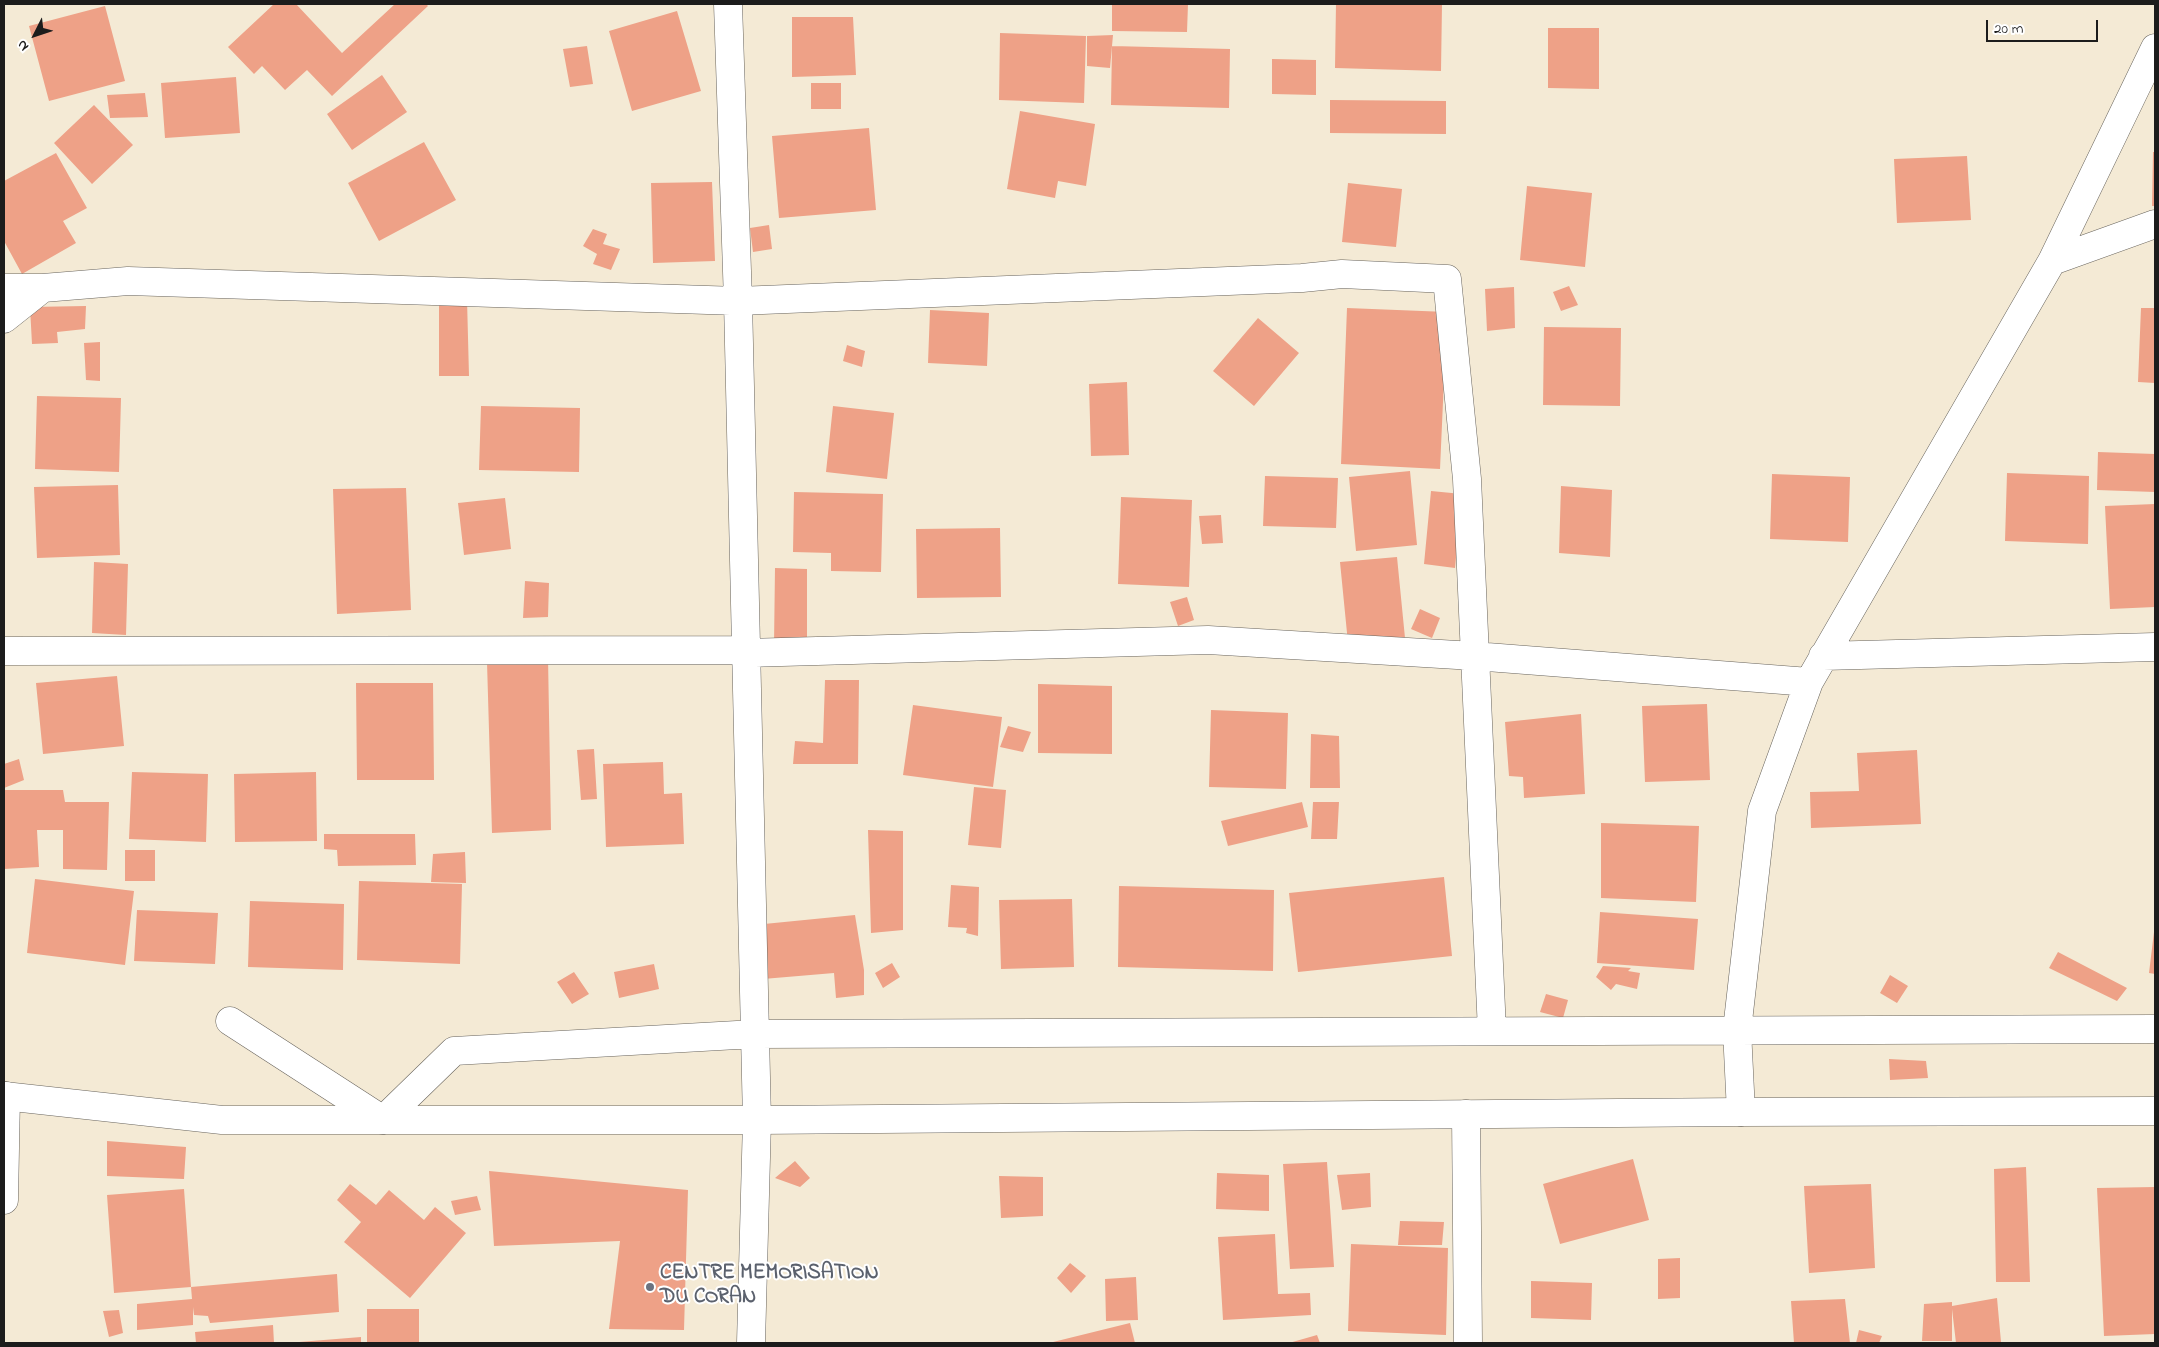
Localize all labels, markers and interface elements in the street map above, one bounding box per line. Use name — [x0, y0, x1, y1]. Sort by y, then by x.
north arrow — [10, 10, 60, 60]
scale bar — [1989, 10, 2102, 42]
text: 20 m — [1994, 18, 2023, 40]
text: N — [12, 35, 34, 56]
place label: CENTRE MEMORISATION DU CORAN — [660, 1262, 879, 1312]
marker: CENTRE MEMORISATION DU CORAN — [644, 1281, 656, 1293]

